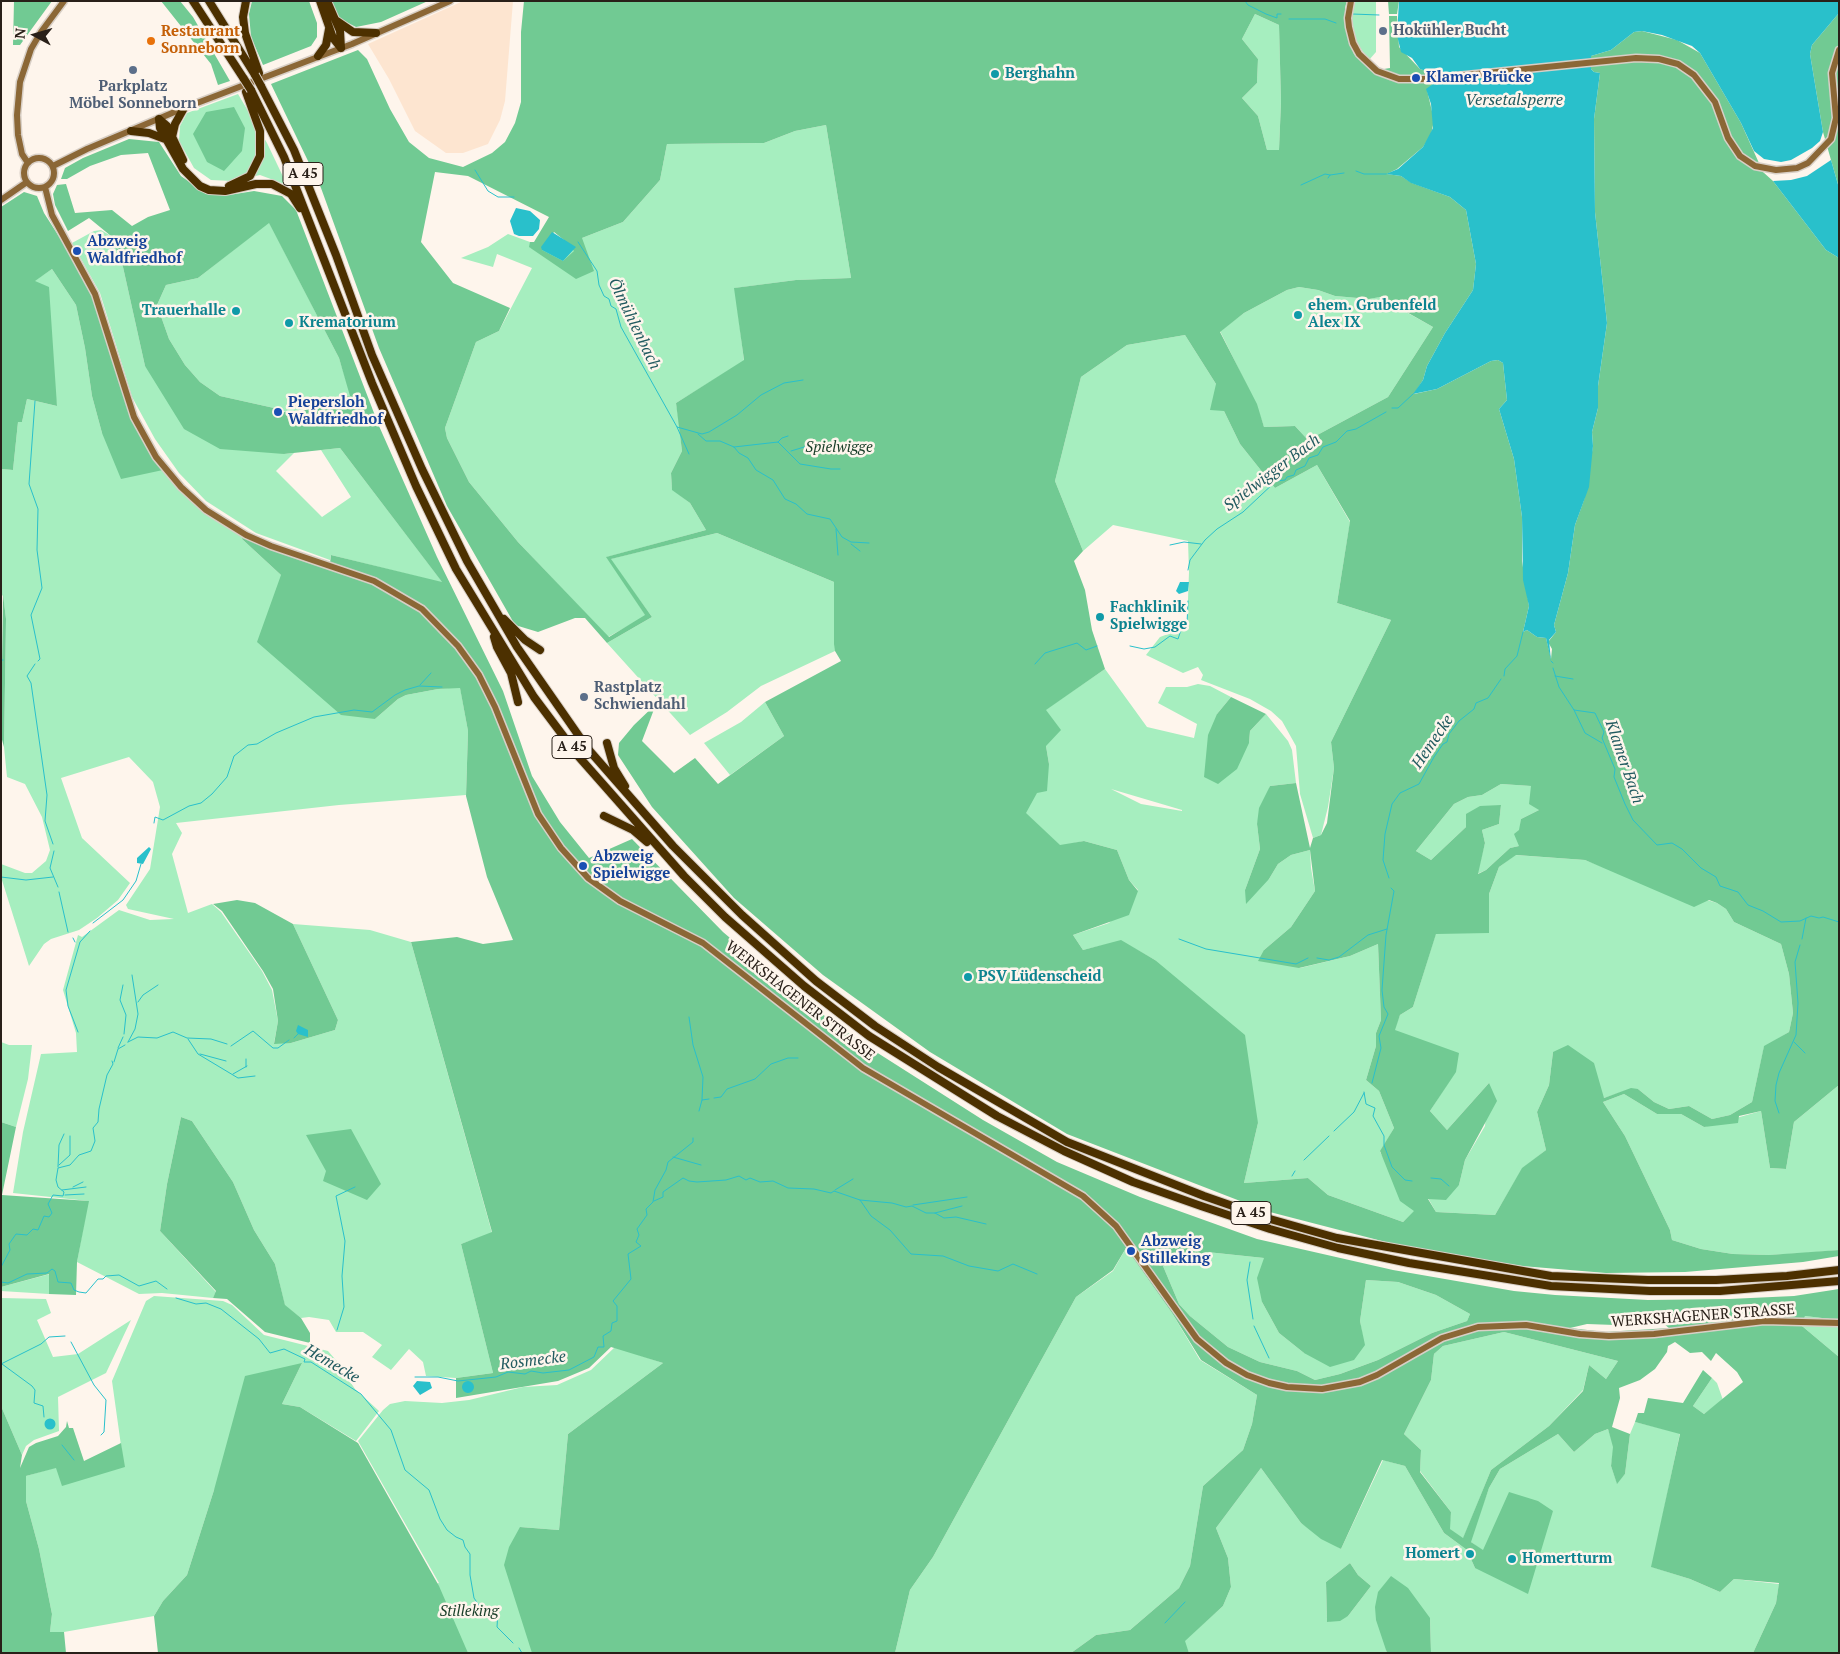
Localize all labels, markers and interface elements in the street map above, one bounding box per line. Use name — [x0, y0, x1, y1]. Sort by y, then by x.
north arrow — [10, 10, 60, 60]
place label: Hokühler Bucht — [1393, 22, 1507, 40]
place label: Restaurant Sonneborn — [161, 23, 240, 58]
marker: Hokühler Bucht — [1377, 25, 1389, 37]
text: N — [10, 27, 30, 40]
marker: Restaurant Sonneborn — [145, 35, 157, 47]
marker: Parkplatz Möbel Sonneborn — [127, 64, 139, 76]
place label: Berghahn — [1005, 65, 1075, 83]
marker: Berghahn — [989, 68, 1001, 80]
place label: Klamer Brücke — [1426, 69, 1532, 87]
marker: Klamer Brücke — [1410, 72, 1422, 84]
place label: Parkplatz Möbel Sonneborn — [69, 78, 197, 113]
water label: Versetalsperre — [1465, 90, 1563, 110]
road number: A 45 — [283, 162, 323, 185]
place label: Abzweig Waldfriedhof — [87, 233, 182, 268]
marker: Abzweig Waldfriedhof — [71, 245, 83, 257]
water label: Ölmühlenbach — [604, 275, 664, 373]
place label: ehem. Grubenfeld Alex IX — [1308, 297, 1436, 332]
place label: Trauerhalle — [142, 302, 226, 320]
marker: Trauerhalle — [230, 305, 242, 317]
marker: ehem. Grubenfeld Alex IX — [1292, 309, 1304, 321]
place label: Krematorium — [299, 314, 396, 332]
marker: Krematorium — [283, 317, 295, 329]
place label: Piepersloh Waldfriedhof — [288, 394, 383, 429]
marker: Piepersloh Waldfriedhof — [272, 406, 284, 418]
water label: Spielwigger Bach — [1220, 430, 1324, 516]
park label: Spielwigge — [805, 439, 873, 457]
place label: Fachklinik Spielwigge — [1110, 599, 1187, 634]
marker: Fachklinik Spielwigge — [1094, 611, 1106, 623]
place label: Rastplatz Schwiendahl — [594, 679, 686, 714]
marker: Rastplatz Schwiendahl — [578, 691, 590, 703]
water label: Hemecke — [1408, 712, 1458, 772]
water label: Klamer Bach — [1601, 718, 1647, 806]
road number: A 45 — [552, 736, 592, 759]
place label: Abzweig Spielwigge — [593, 848, 670, 883]
marker: Abzweig Spielwigge — [577, 860, 589, 872]
street label: WERKSHAGENER STRASSE — [722, 937, 878, 1065]
place label: PSV Lüdenscheid — [978, 968, 1101, 986]
marker: PSV Lüdenscheid — [962, 971, 974, 983]
road number: A 45 — [1231, 1202, 1271, 1224]
place label: Abzweig Stilleking — [1141, 1233, 1210, 1268]
marker: Abzweig Stilleking — [1125, 1245, 1137, 1257]
street label: WERKSHAGENER STRASSE — [1610, 1301, 1796, 1331]
water label: Hemecke — [301, 1341, 363, 1387]
water label: Rosmecke — [499, 1347, 567, 1375]
place label: Homert — [1405, 1545, 1460, 1563]
marker: Homert — [1464, 1548, 1476, 1560]
place label: Homertturm — [1522, 1550, 1612, 1568]
marker: Homertturm — [1506, 1553, 1518, 1565]
park label: Stilleking — [439, 1603, 499, 1621]

